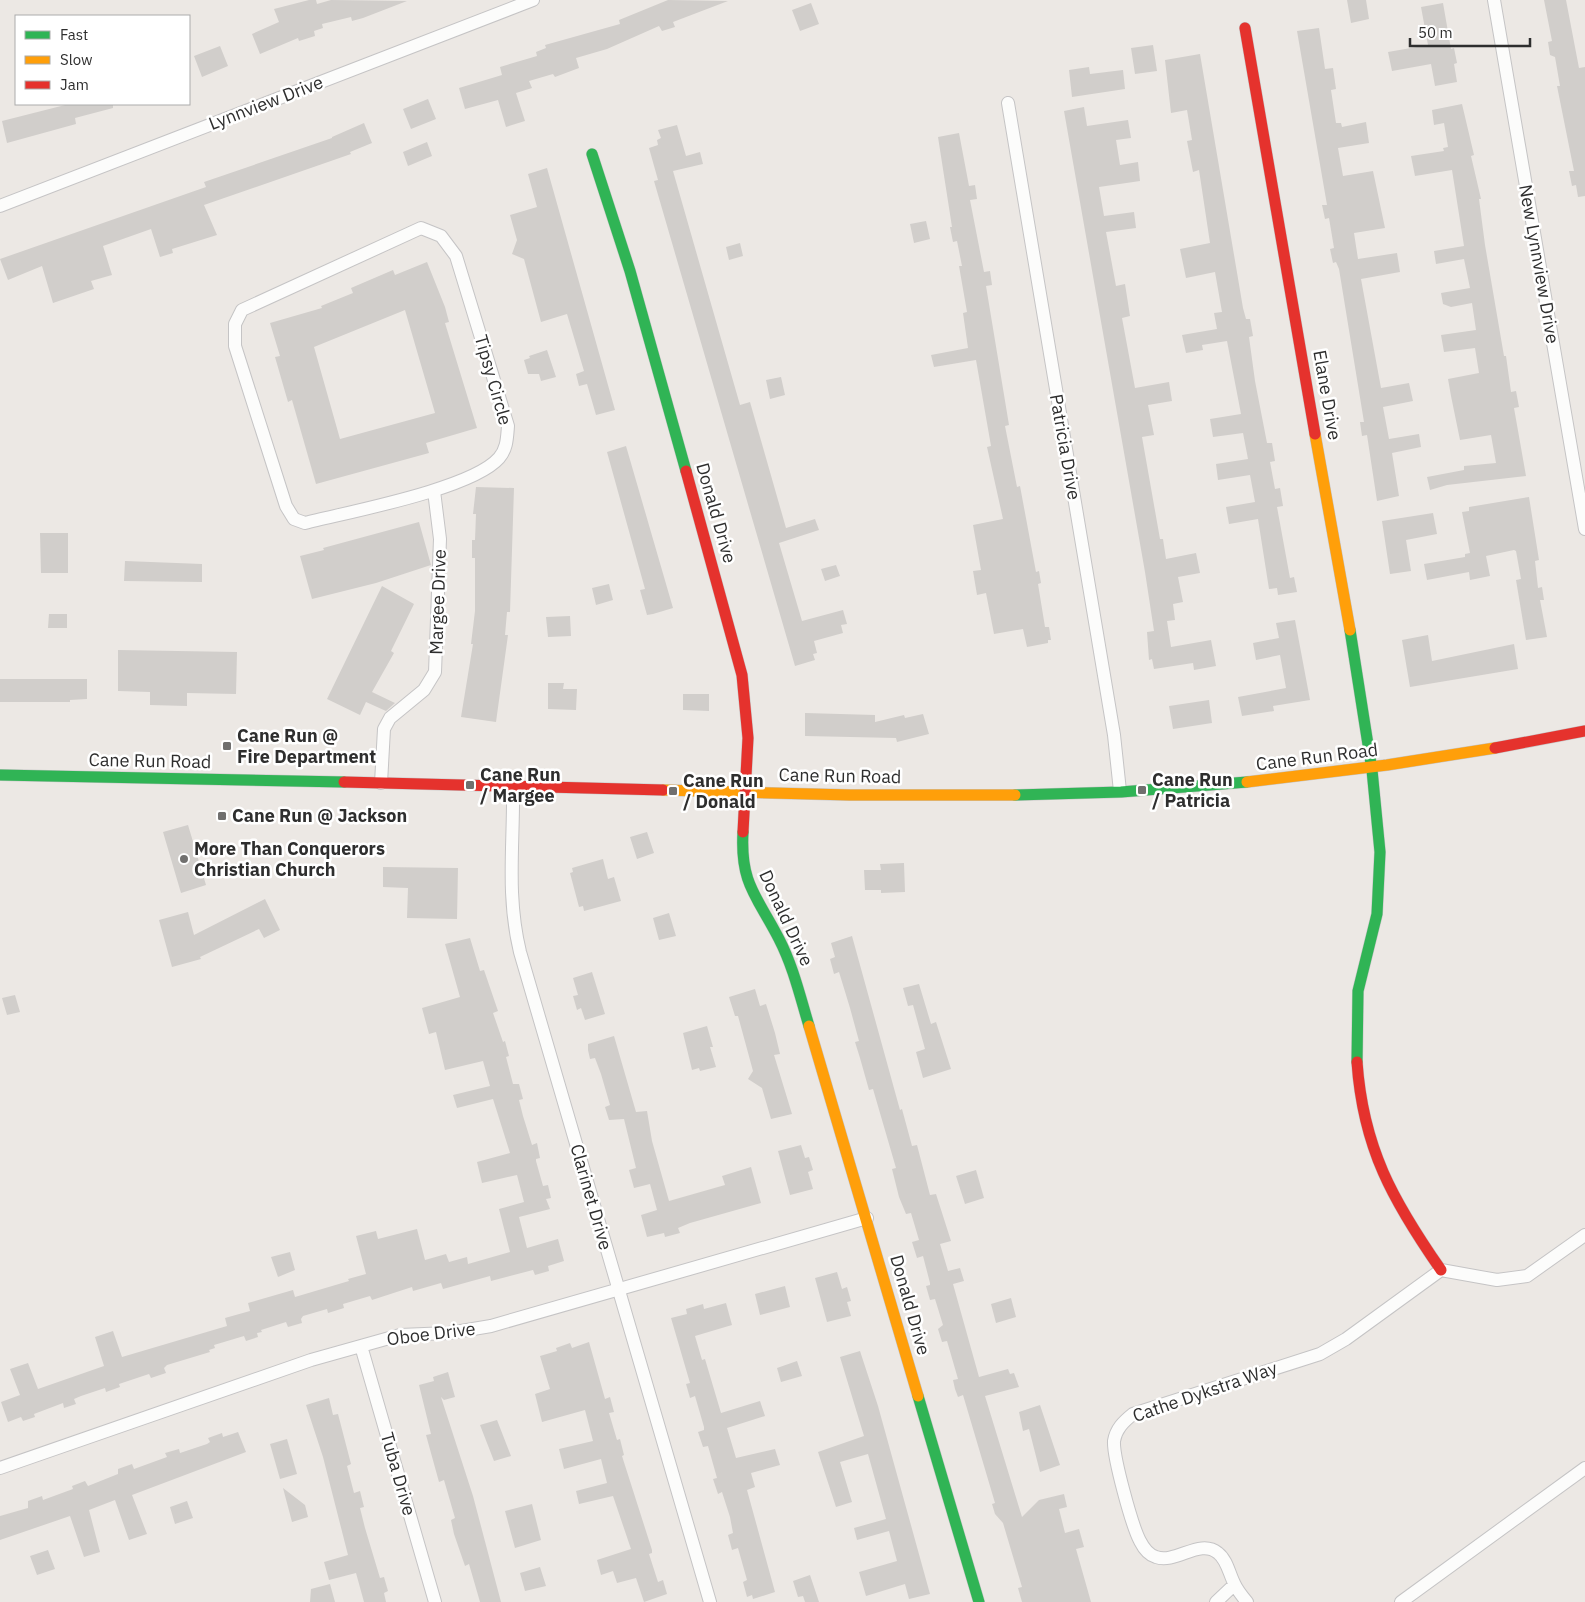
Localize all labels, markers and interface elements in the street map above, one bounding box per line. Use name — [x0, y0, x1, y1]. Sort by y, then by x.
legend — [15, 15, 190, 105]
scale bar — [1410, 15, 1530, 47]
text: 50 m — [1418, 23, 1453, 42]
text: Fast — [60, 25, 88, 44]
text: Slow — [60, 50, 93, 69]
street label: Lynnview Drive — [205, 70, 326, 135]
text: Jam — [60, 75, 89, 94]
street label: New Lynnview Drive — [1514, 183, 1565, 345]
street label: Tipsy Circle — [470, 332, 517, 428]
street label: Elane Drive — [1308, 348, 1347, 442]
street label: Patricia Drive — [1045, 392, 1086, 502]
street label: Donald Drive — [691, 460, 742, 566]
street label: Margee Drive — [424, 549, 451, 655]
place label: Cane Run @ Fire Department — [237, 724, 376, 768]
street label: Cane Run Road — [1255, 738, 1379, 775]
marker: Cane Run @ Fire Department — [221, 740, 233, 752]
street label: Cane Run Road — [88, 748, 212, 773]
place label: Cane Run / Margee — [480, 763, 561, 807]
street label: Cane Run Road — [778, 763, 902, 788]
place label: Cane Run / Patricia — [1152, 768, 1233, 812]
place label: Cane Run / Donald — [683, 769, 764, 813]
marker: Cane Run / Margee — [464, 779, 476, 791]
marker: Cane Run / Patricia — [1136, 784, 1148, 796]
marker: Cane Run / Donald — [667, 785, 679, 797]
place label: Cane Run @ Jackson — [232, 804, 407, 827]
marker: Cane Run @ Jackson — [216, 810, 228, 822]
place label: More Than Conquerors Christian Church — [194, 837, 385, 881]
marker: More Than Conquerors Christian Church — [178, 853, 190, 865]
street label: Donald Drive — [754, 866, 819, 970]
street label: Clarinet Drive — [565, 1141, 618, 1253]
street label: Donald Drive — [885, 1252, 936, 1358]
street label: Oboe Drive — [385, 1317, 477, 1350]
street label: Cathe Dykstra Way — [1129, 1356, 1280, 1427]
street label: Tuba Drive — [376, 1430, 421, 1518]

